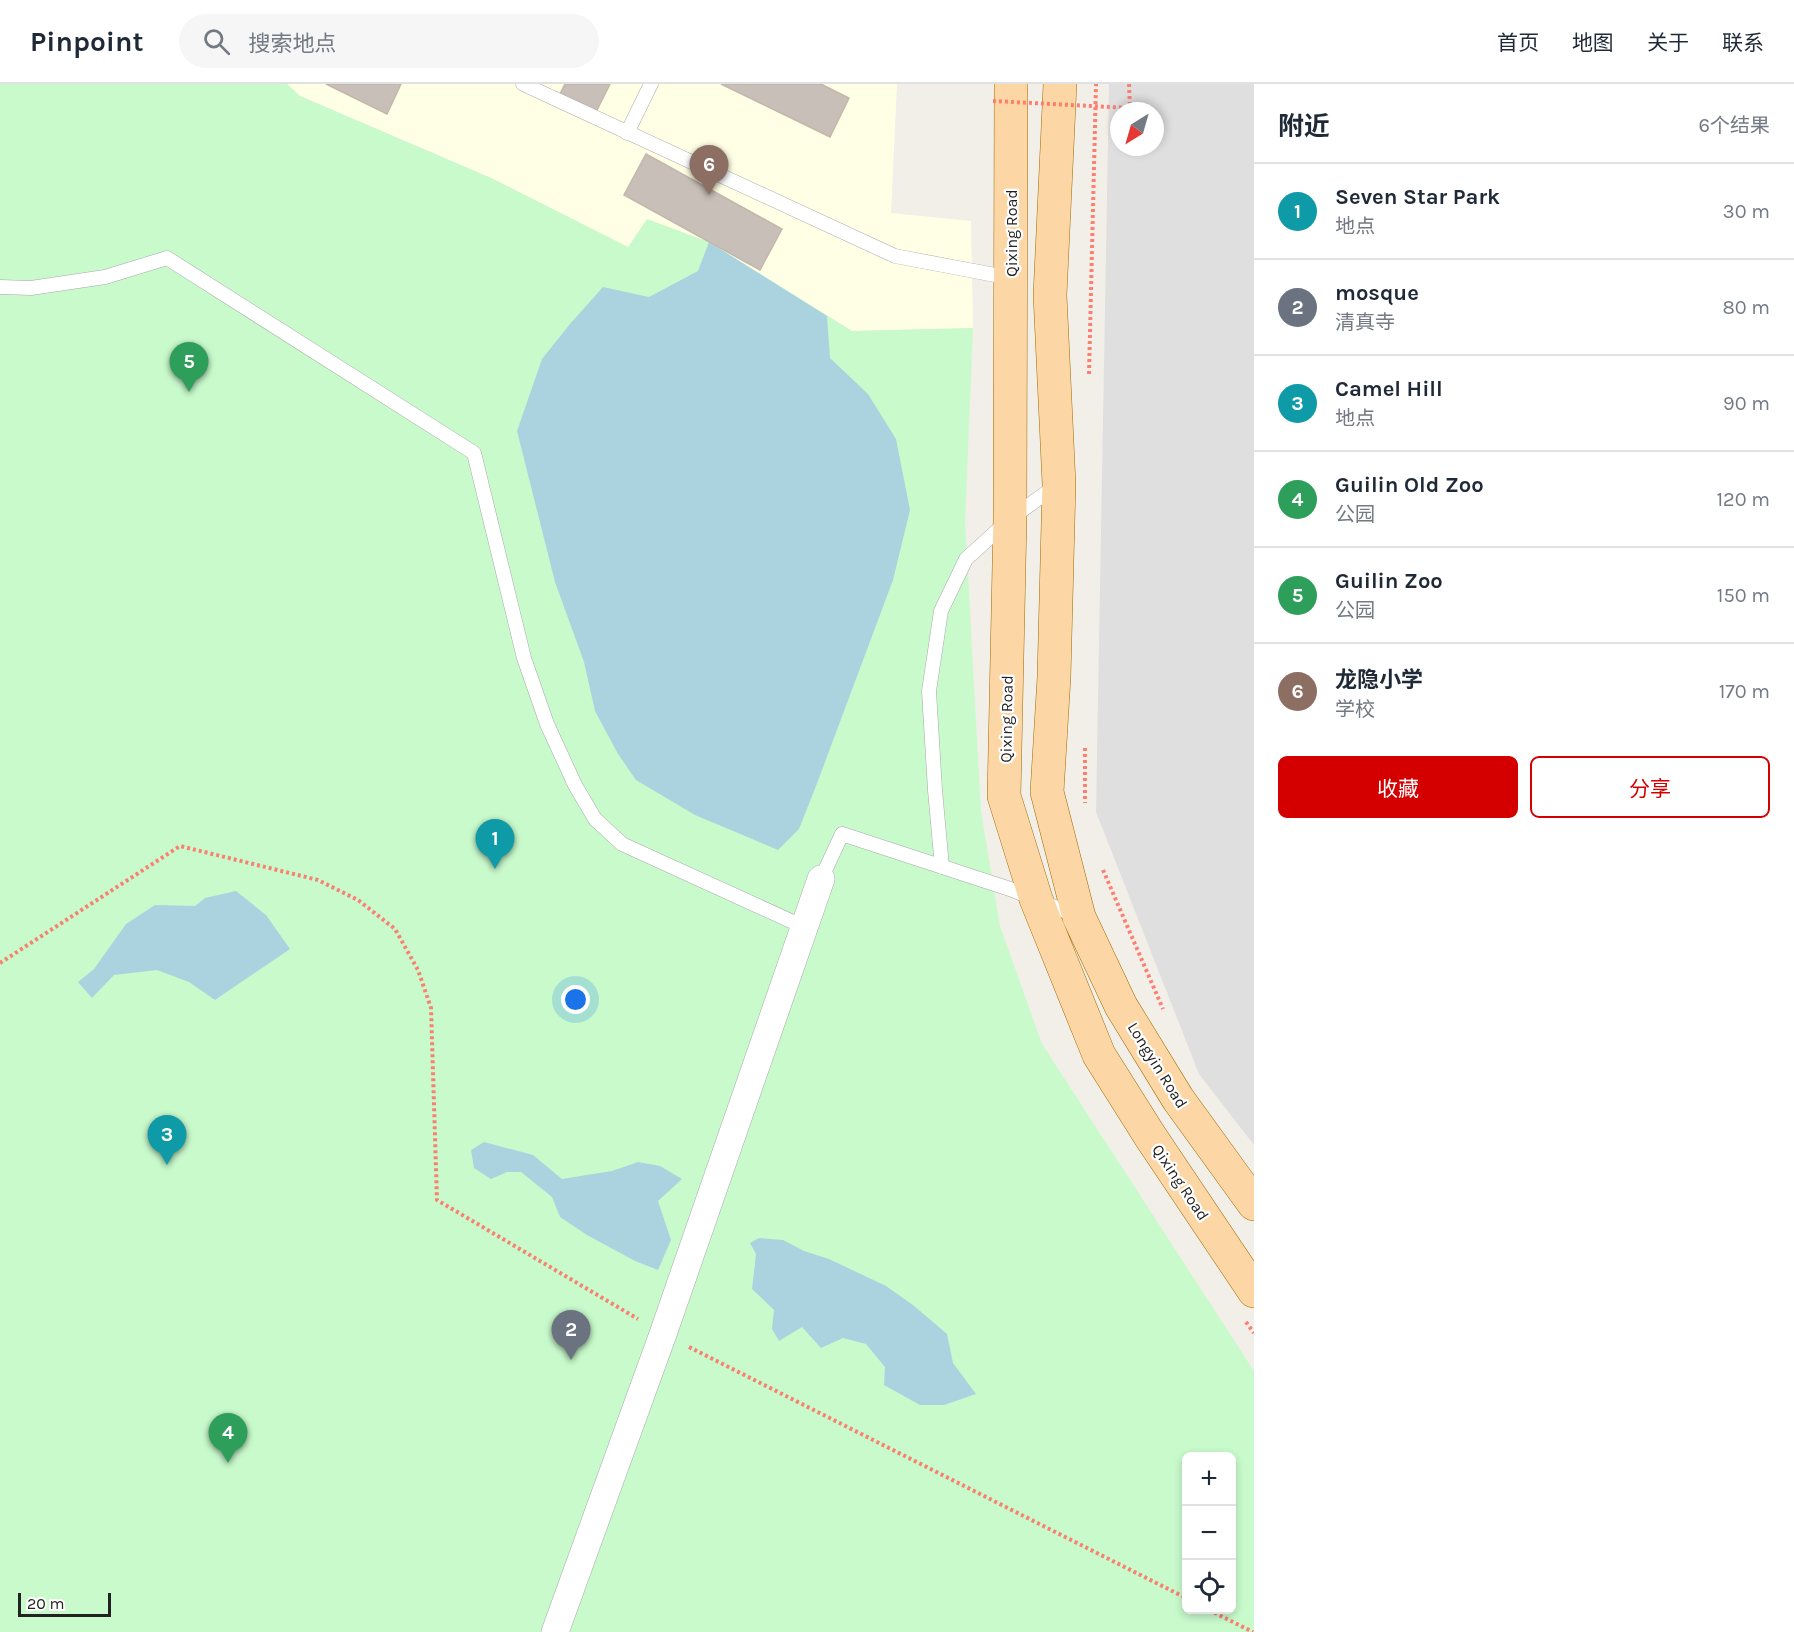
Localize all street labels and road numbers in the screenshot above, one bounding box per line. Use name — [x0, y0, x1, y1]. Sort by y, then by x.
street label: Qixing Road — [1002, 189, 1021, 277]
street label: Qixing Road — [996, 675, 1017, 763]
street label: Longyin Road — [1124, 1019, 1192, 1112]
street label: Qixing Road — [1148, 1141, 1213, 1224]

